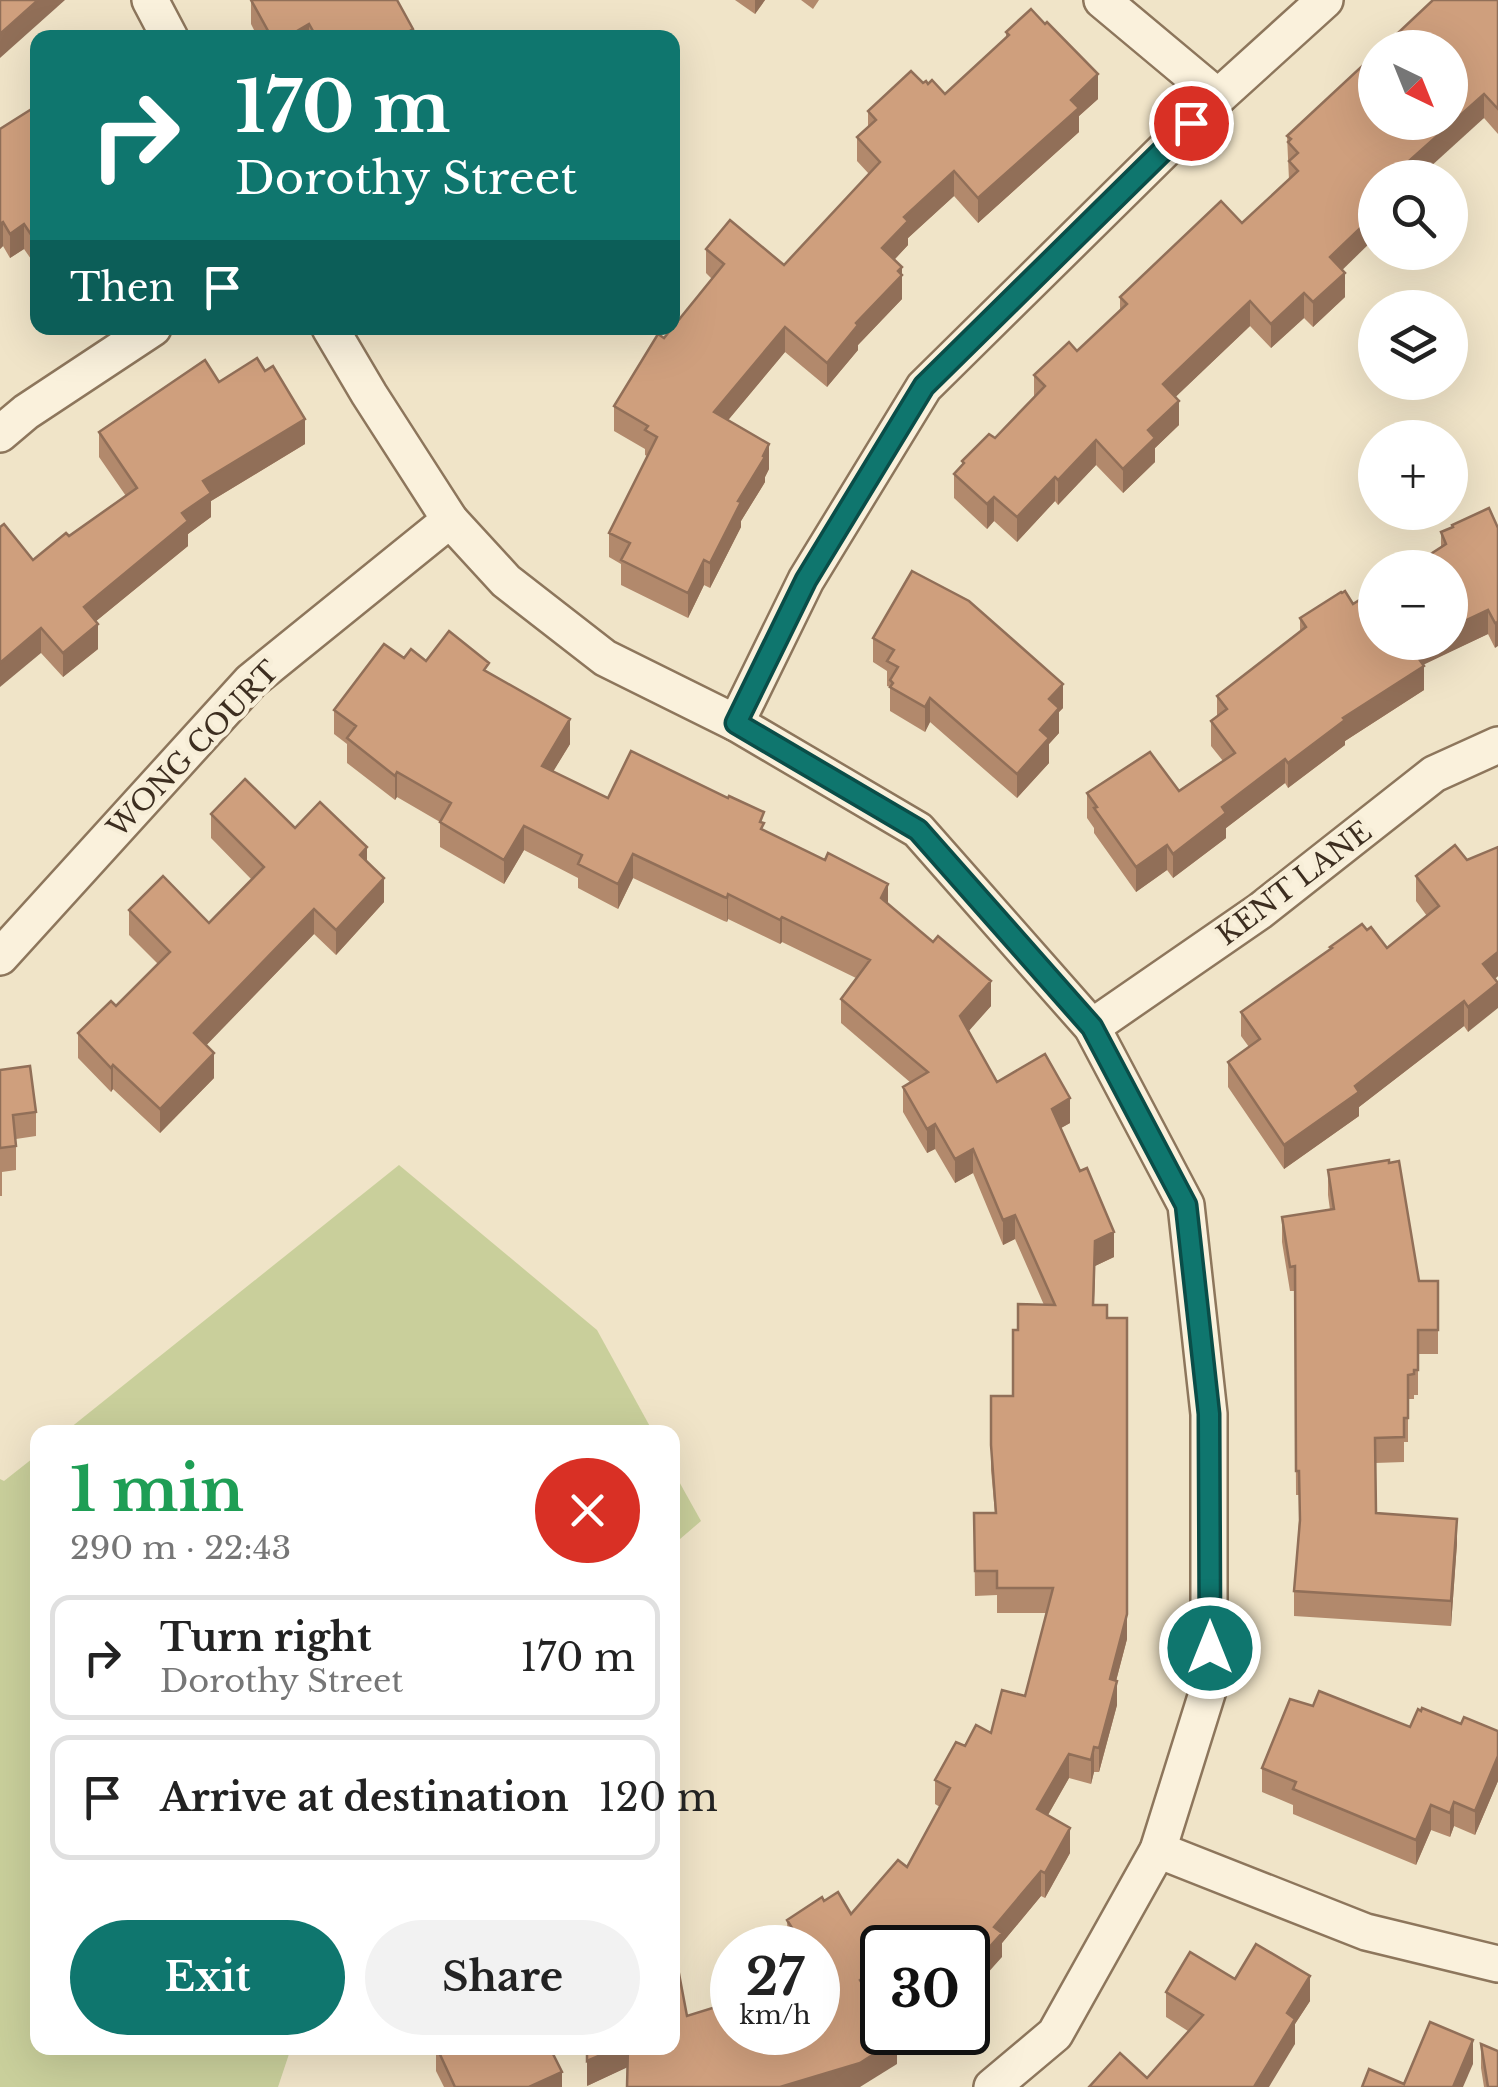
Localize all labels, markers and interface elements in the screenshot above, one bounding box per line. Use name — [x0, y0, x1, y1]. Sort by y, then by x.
north arrow — [1358, 30, 1468, 140]
map controls — [1358, 30, 1468, 660]
text: 170 m — [235, 64, 451, 151]
icon: right — [70, 70, 200, 200]
pin — [1149, 81, 1234, 166]
icon: arrive — [1164, 96, 1219, 151]
text: Dorothy Street — [235, 150, 577, 206]
button: search — [1358, 160, 1468, 270]
icon: arrive — [195, 260, 250, 315]
text: Then — [70, 264, 175, 311]
button: layers — [1358, 290, 1468, 400]
button: + — [1358, 420, 1468, 530]
button: − — [1358, 550, 1468, 660]
street label: WONG COURT — [100, 654, 287, 846]
street label: KENT LANE — [1210, 814, 1379, 953]
text: 1 min — [70, 1453, 244, 1527]
button: close — [535, 1458, 640, 1563]
text: 290 m · 22:43 — [70, 1528, 291, 1568]
position arrow — [1158, 1596, 1262, 1700]
text: Turn right — [160, 1614, 371, 1661]
icon: right — [75, 1630, 130, 1685]
text: 170 m — [520, 1634, 635, 1681]
text: Dorothy Street — [160, 1661, 403, 1701]
icon: arrive — [75, 1770, 130, 1825]
text: Arrive at destination — [160, 1774, 569, 1821]
text: 120 m — [599, 1774, 718, 1821]
button: Exit — [70, 1920, 345, 2035]
button: Share — [365, 1920, 640, 2035]
speed limit sign: 30 — [860, 1925, 990, 2055]
text: 27 — [746, 1946, 804, 2009]
text: km/h — [740, 2000, 810, 2031]

